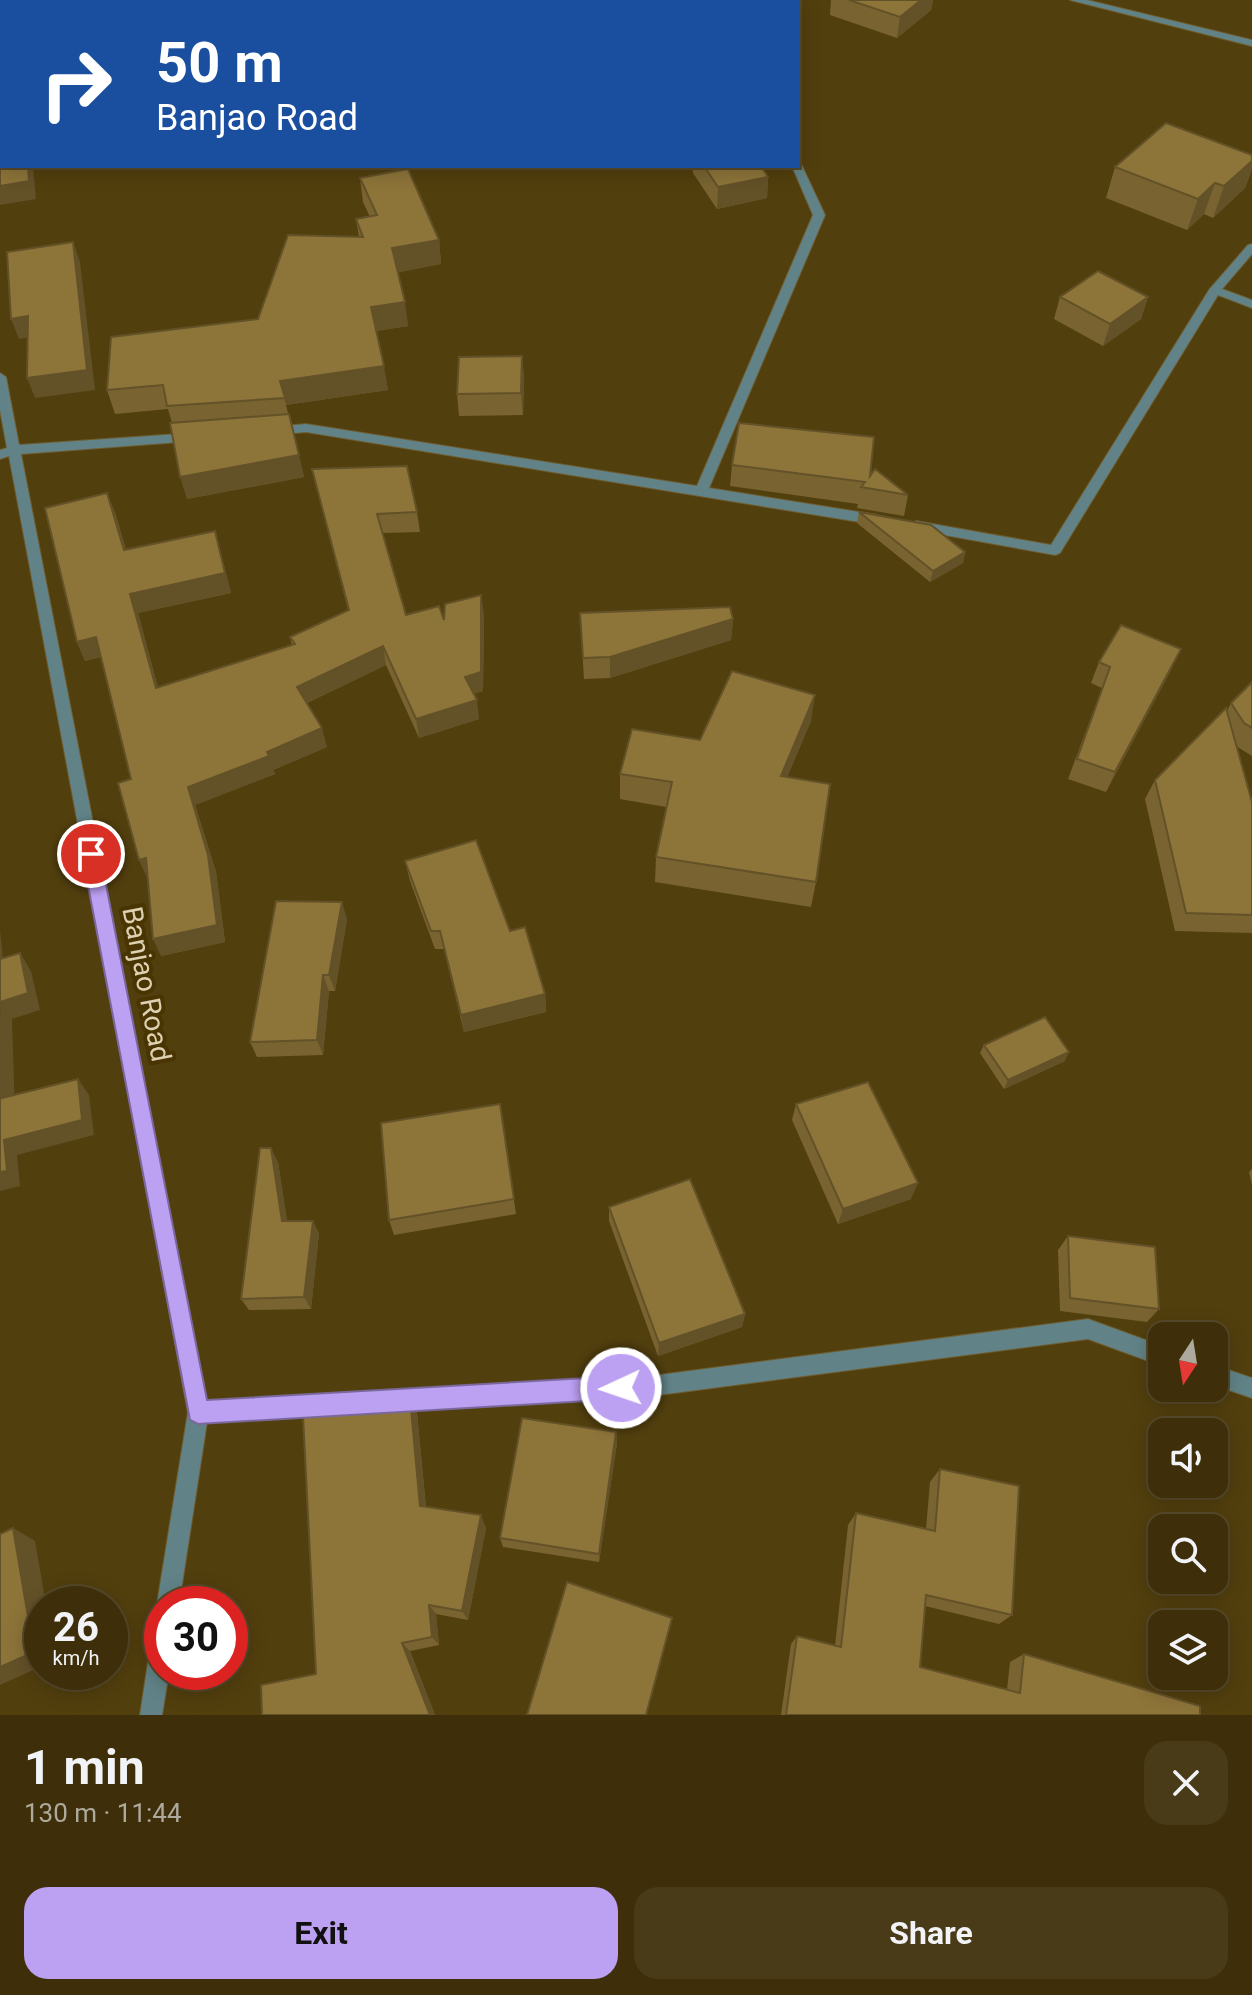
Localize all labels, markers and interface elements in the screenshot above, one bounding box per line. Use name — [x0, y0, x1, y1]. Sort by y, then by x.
text: 50 m — [156, 30, 283, 96]
icon: right — [24, 32, 128, 136]
text: Banjao Road — [156, 97, 358, 139]
pin — [57, 820, 125, 888]
icon: arrive — [69, 832, 113, 876]
street label: Banjao Road — [115, 904, 178, 1064]
north arrow — [1148, 1322, 1228, 1402]
map controls — [1148, 1322, 1228, 1690]
position arrow — [579, 1346, 663, 1430]
button: sound — [1148, 1418, 1228, 1498]
button: search — [1148, 1514, 1228, 1594]
speed limit sign: 30 — [144, 1586, 248, 1690]
text: 26 — [53, 1604, 99, 1651]
button: layers — [1148, 1610, 1228, 1690]
text: km/h — [53, 1646, 99, 1670]
text: 1 min — [24, 1739, 145, 1796]
button: close — [1144, 1741, 1228, 1825]
text: 130 m · 11:44 — [24, 1798, 182, 1828]
button: Exit — [24, 1887, 618, 1979]
button: Share — [634, 1887, 1228, 1979]

